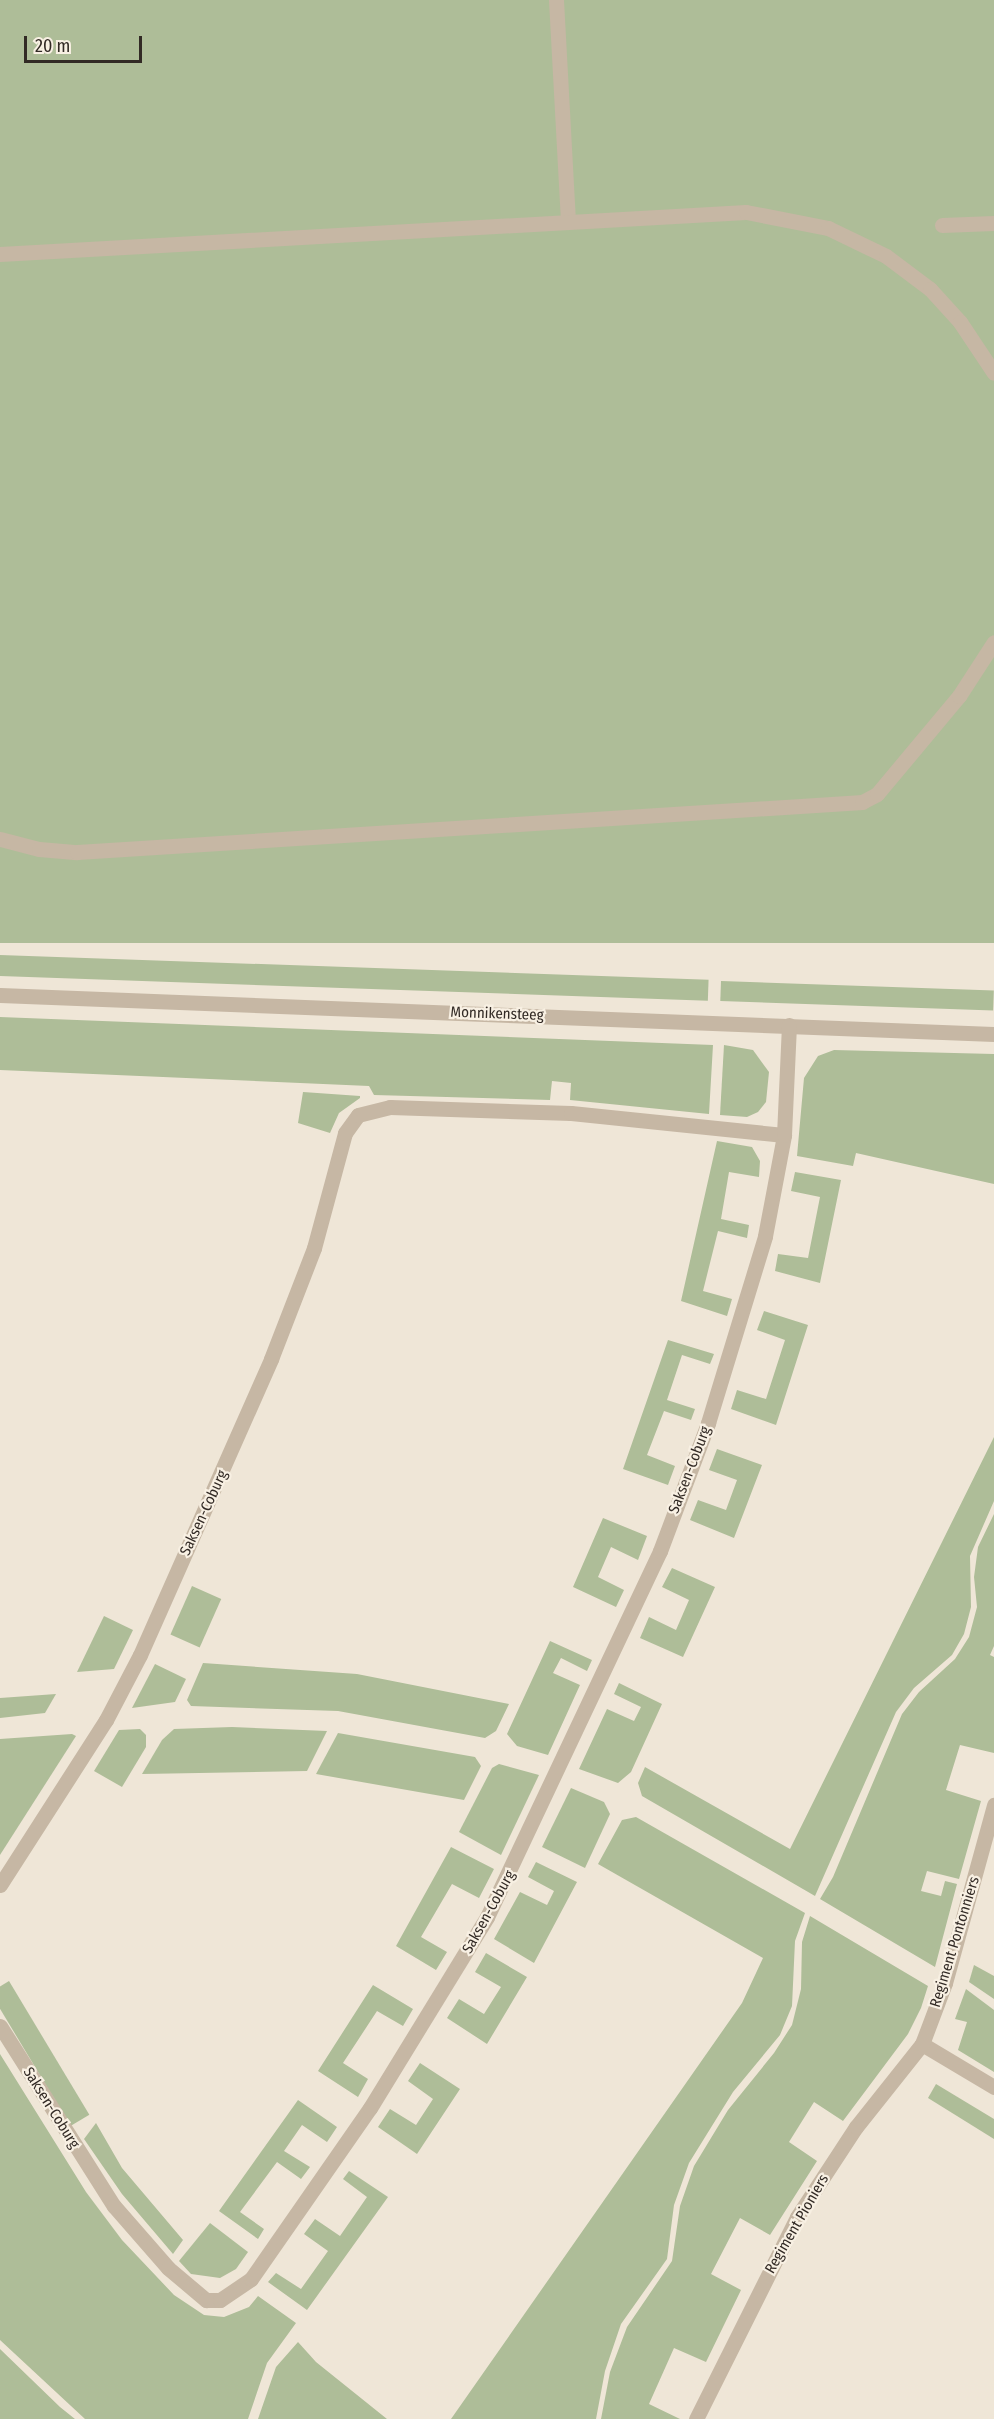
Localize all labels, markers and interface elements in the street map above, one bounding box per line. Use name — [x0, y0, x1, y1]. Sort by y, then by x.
scale bar — [27, 24, 146, 62]
text: 20 m — [35, 35, 70, 57]
street label: Monnikensteeg — [450, 1003, 544, 1025]
street label: Saksen-Coburg — [665, 1424, 715, 1516]
street label: Saksen-Coburg — [176, 1467, 232, 1559]
street label: Saksen-Coburg — [459, 1867, 519, 1957]
street label: Regiment Pontonniers — [927, 1875, 983, 2009]
street label: Saksen-Coburg — [19, 2064, 83, 2152]
street label: Regiment Pioniers — [761, 2171, 833, 2277]

